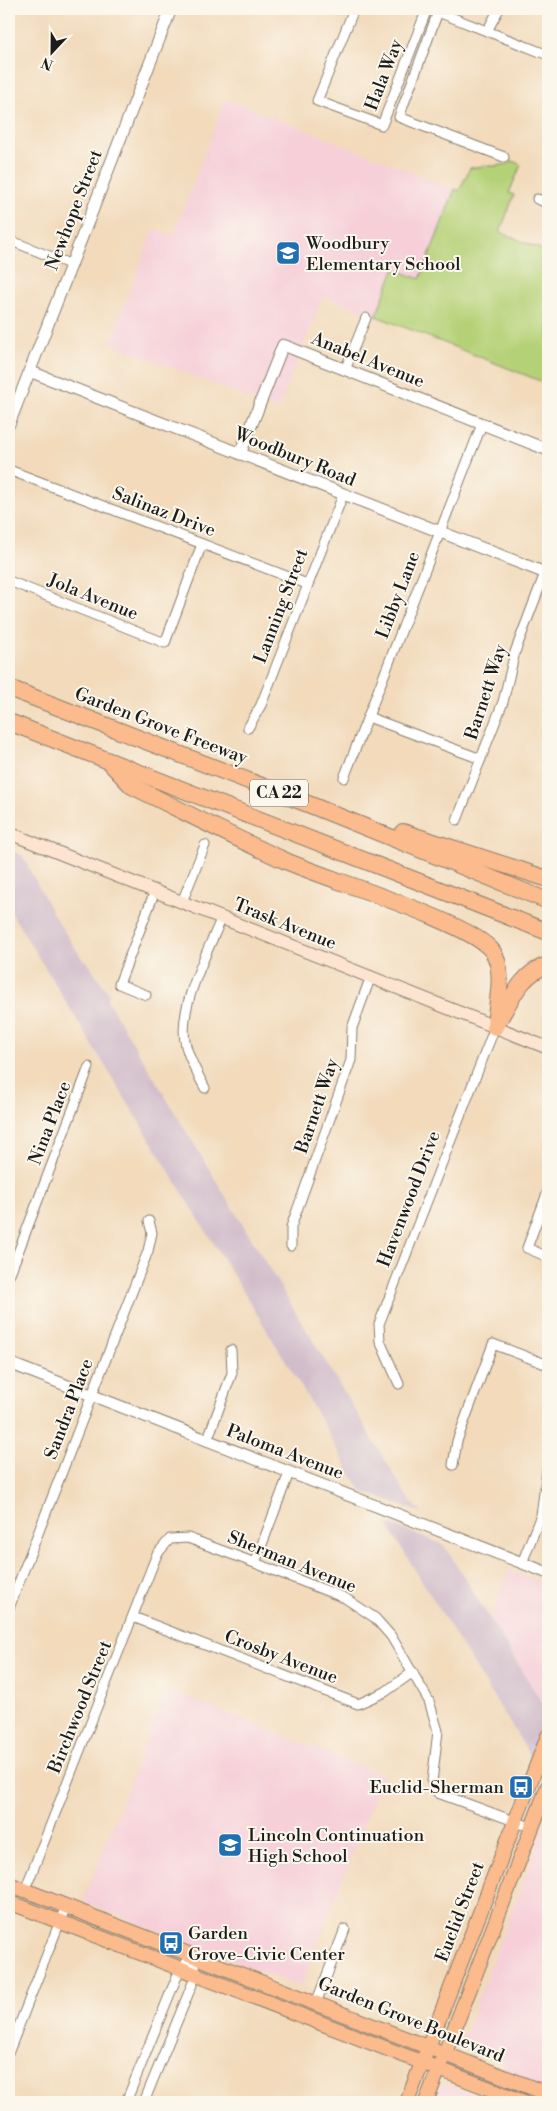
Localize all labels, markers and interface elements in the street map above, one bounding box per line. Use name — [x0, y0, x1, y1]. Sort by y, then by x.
north arrow — [28, 28, 78, 78]
street label: Hala Way — [360, 36, 408, 114]
text: N — [39, 53, 56, 74]
street label: Newhope Street — [40, 146, 108, 274]
place label: Woodbury Elementary School — [305, 232, 461, 276]
school or university icon: Woodbury Elementary School — [275, 240, 301, 266]
street label: Anabel Avenue — [307, 327, 428, 393]
street label: Woodbury Road — [230, 422, 360, 492]
street label: Salinaz Drive — [109, 482, 219, 542]
street label: Lanning Street — [249, 545, 314, 667]
street label: Libby Lane — [371, 548, 425, 642]
street label: Jola Avenue — [44, 568, 141, 626]
street label: Barnett Way — [459, 641, 512, 744]
street label: Garden Grove Freeway — [71, 682, 251, 770]
road number: CA 22 — [250, 780, 308, 806]
street label: Trask Avenue — [230, 893, 340, 955]
street label: Barnett Way — [290, 1055, 344, 1157]
street label: Nina Place — [24, 1078, 76, 1168]
street label: Havenwood Drive — [372, 1128, 446, 1270]
street label: Sandra Place — [39, 1355, 99, 1463]
street label: Paloma Avenue — [223, 1419, 347, 1485]
street label: Sherman Avenue — [224, 1526, 360, 1598]
street label: Crosby Avenue — [221, 1625, 341, 1689]
street label: Birchwood Street — [43, 1637, 117, 1778]
bus stop icon: Euclid-Sherman — [508, 1774, 534, 1800]
place label: Euclid-Sherman — [369, 1776, 504, 1799]
place label: Lincoln Continuation High School — [248, 1824, 425, 1868]
school or university icon: Lincoln Continuation High School — [217, 1832, 243, 1858]
street label: Euclid Street — [430, 1858, 490, 1965]
place label: Garden Grove-Civic Center — [188, 1922, 345, 1966]
bus stop icon: Garden Grove-Civic Center — [158, 1930, 184, 1956]
street label: Garden Grove Boulevard — [314, 1972, 508, 2068]

